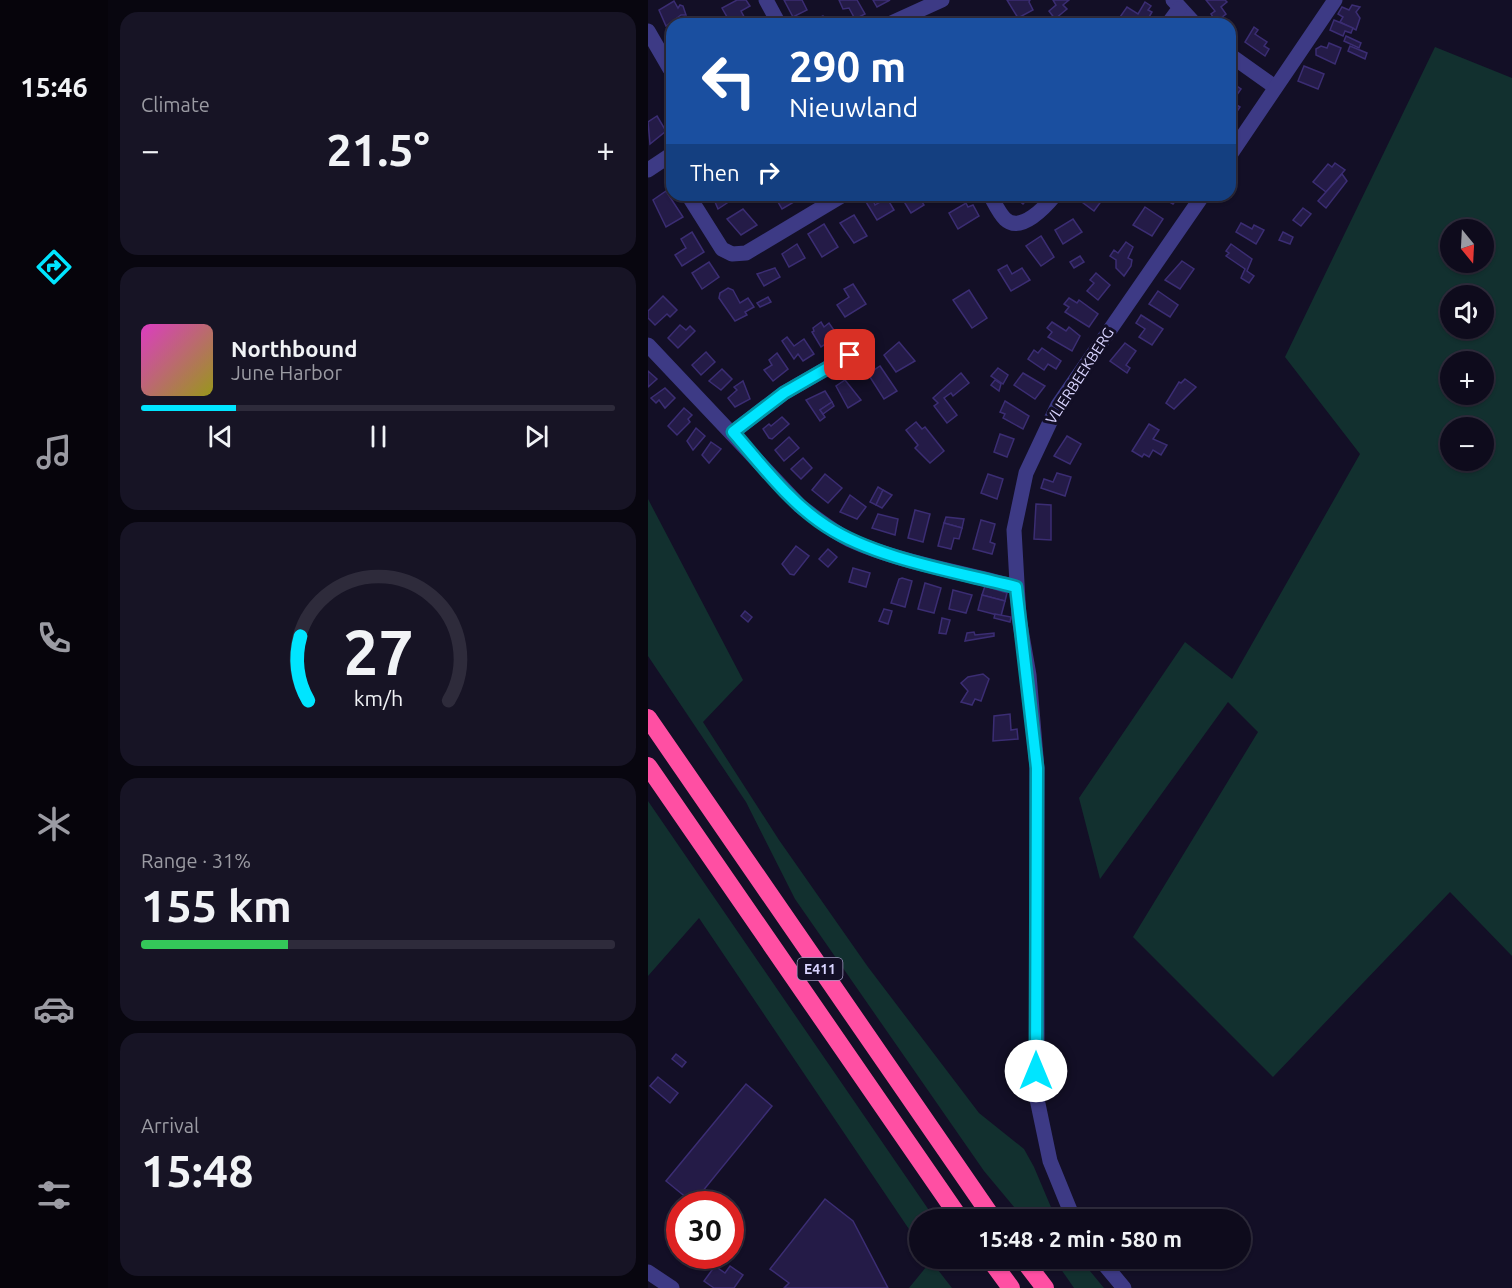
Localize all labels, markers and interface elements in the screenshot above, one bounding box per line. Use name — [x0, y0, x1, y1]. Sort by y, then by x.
icon: left — [690, 42, 768, 120]
text: 290 m — [789, 43, 906, 90]
text: 15:46 — [20, 72, 88, 102]
text: Nieuwland — [789, 92, 918, 122]
text: Climate — [141, 93, 210, 116]
text: 21.5° — [326, 124, 430, 175]
text: − — [141, 131, 160, 168]
text: + — [596, 131, 615, 168]
icon: right — [752, 156, 785, 189]
text: Then — [690, 160, 740, 185]
north arrow — [1440, 219, 1494, 273]
map controls — [1440, 219, 1494, 471]
icon: directions — [33, 246, 75, 288]
button: sound — [1440, 285, 1494, 339]
street label: VLIERBEEKBERG — [1042, 324, 1117, 427]
pin — [824, 329, 875, 380]
text: Northbound — [231, 336, 357, 361]
icon: arrive — [833, 338, 866, 371]
button: + — [1440, 351, 1494, 405]
text: June Harbor — [231, 361, 342, 384]
button: − — [1440, 417, 1494, 471]
icon: previous — [204, 420, 237, 453]
icon: pause — [362, 420, 395, 453]
icon: next — [520, 420, 553, 453]
icon: music — [33, 431, 75, 473]
icon: phone — [33, 617, 75, 659]
text: 27 — [343, 617, 413, 687]
text: km/h — [353, 686, 403, 710]
icon: climate — [33, 803, 75, 845]
text: Range · 31% — [141, 849, 251, 872]
text: 155 km — [141, 880, 292, 931]
road number: E411 — [798, 958, 843, 980]
icon: car — [33, 988, 75, 1030]
position arrow — [1004, 1039, 1068, 1103]
text: Arrival — [141, 1114, 199, 1137]
text: 15:48 — [141, 1145, 254, 1196]
icon: filters — [33, 1174, 75, 1216]
speed limit sign: 30 — [666, 1191, 744, 1269]
text: 15:48 · 2 min · 580 m — [978, 1226, 1182, 1251]

